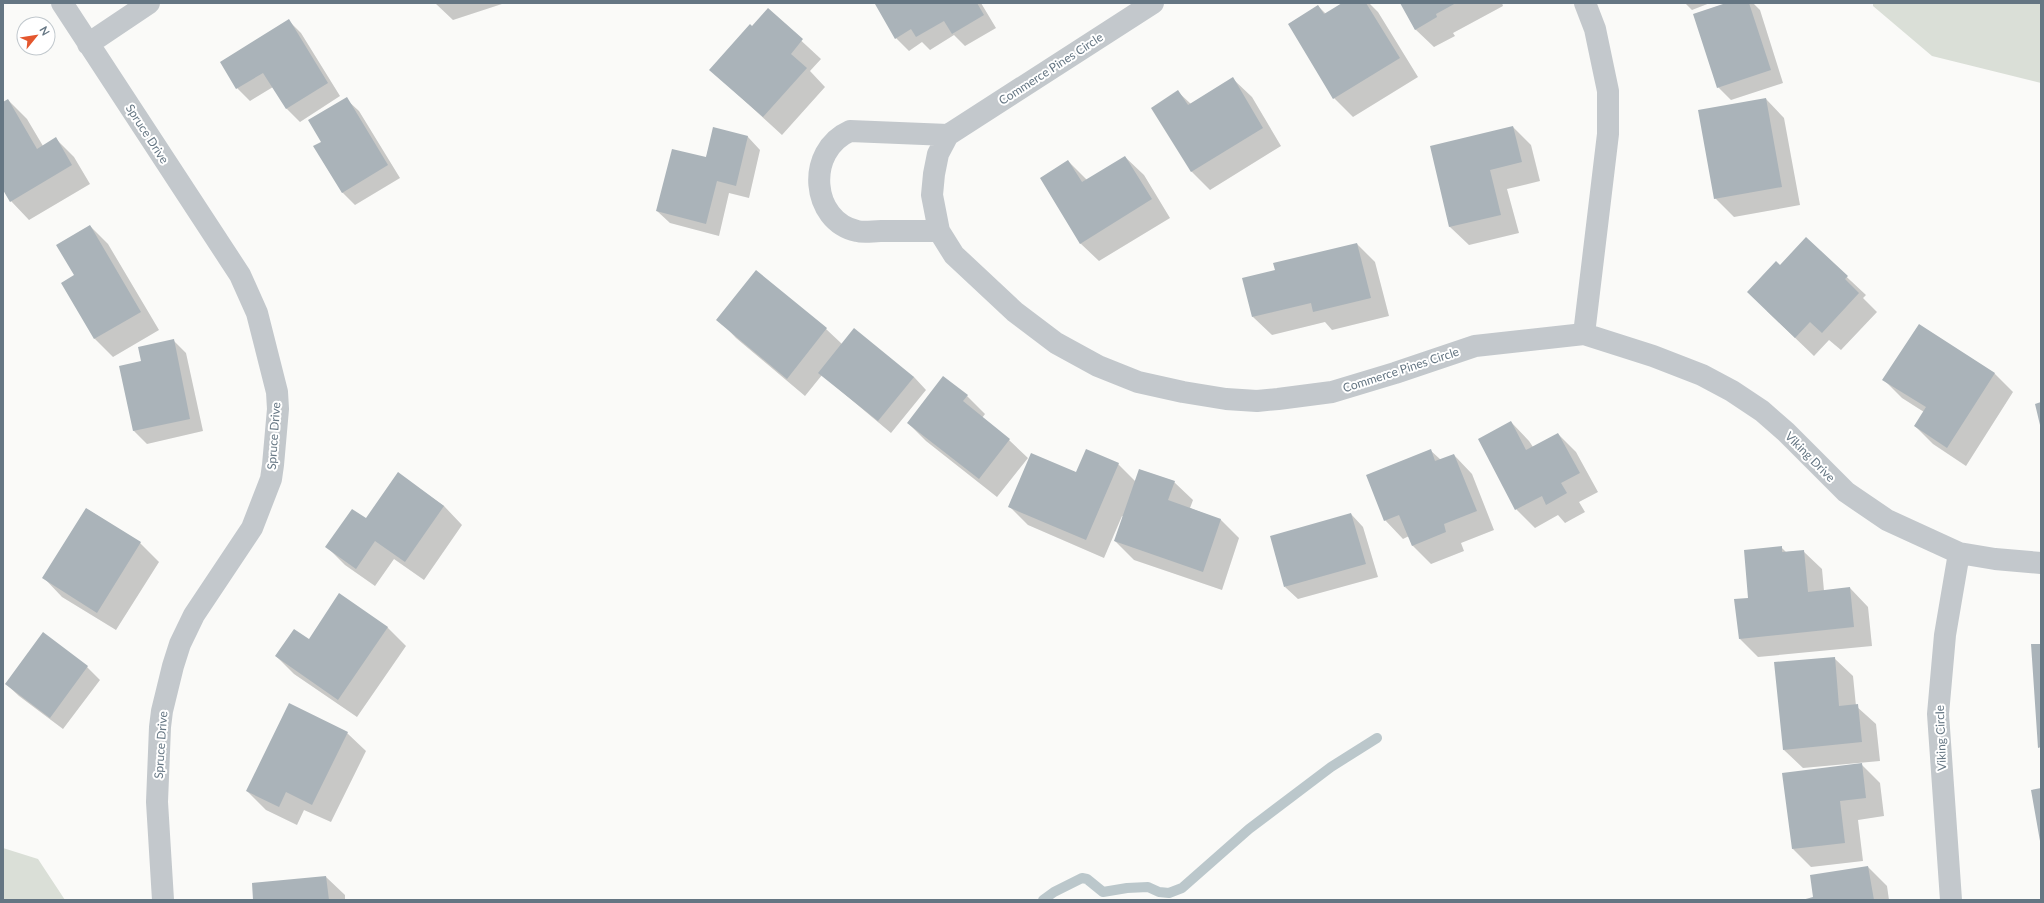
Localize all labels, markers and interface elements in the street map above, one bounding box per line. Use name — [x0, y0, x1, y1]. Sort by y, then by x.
north arrow — [16, 16, 56, 56]
text: N — [37, 24, 53, 38]
street label: Commerce Pines Circle — [996, 29, 1106, 108]
street label: Spruce Drive — [123, 101, 172, 166]
street label: Commerce Pines Circle — [1341, 344, 1461, 395]
street label: Spruce Drive — [264, 402, 283, 470]
street label: Viking Drive — [1782, 429, 1838, 485]
street label: Viking Circle — [1932, 705, 1949, 771]
street label: Spruce Drive — [151, 711, 170, 779]

